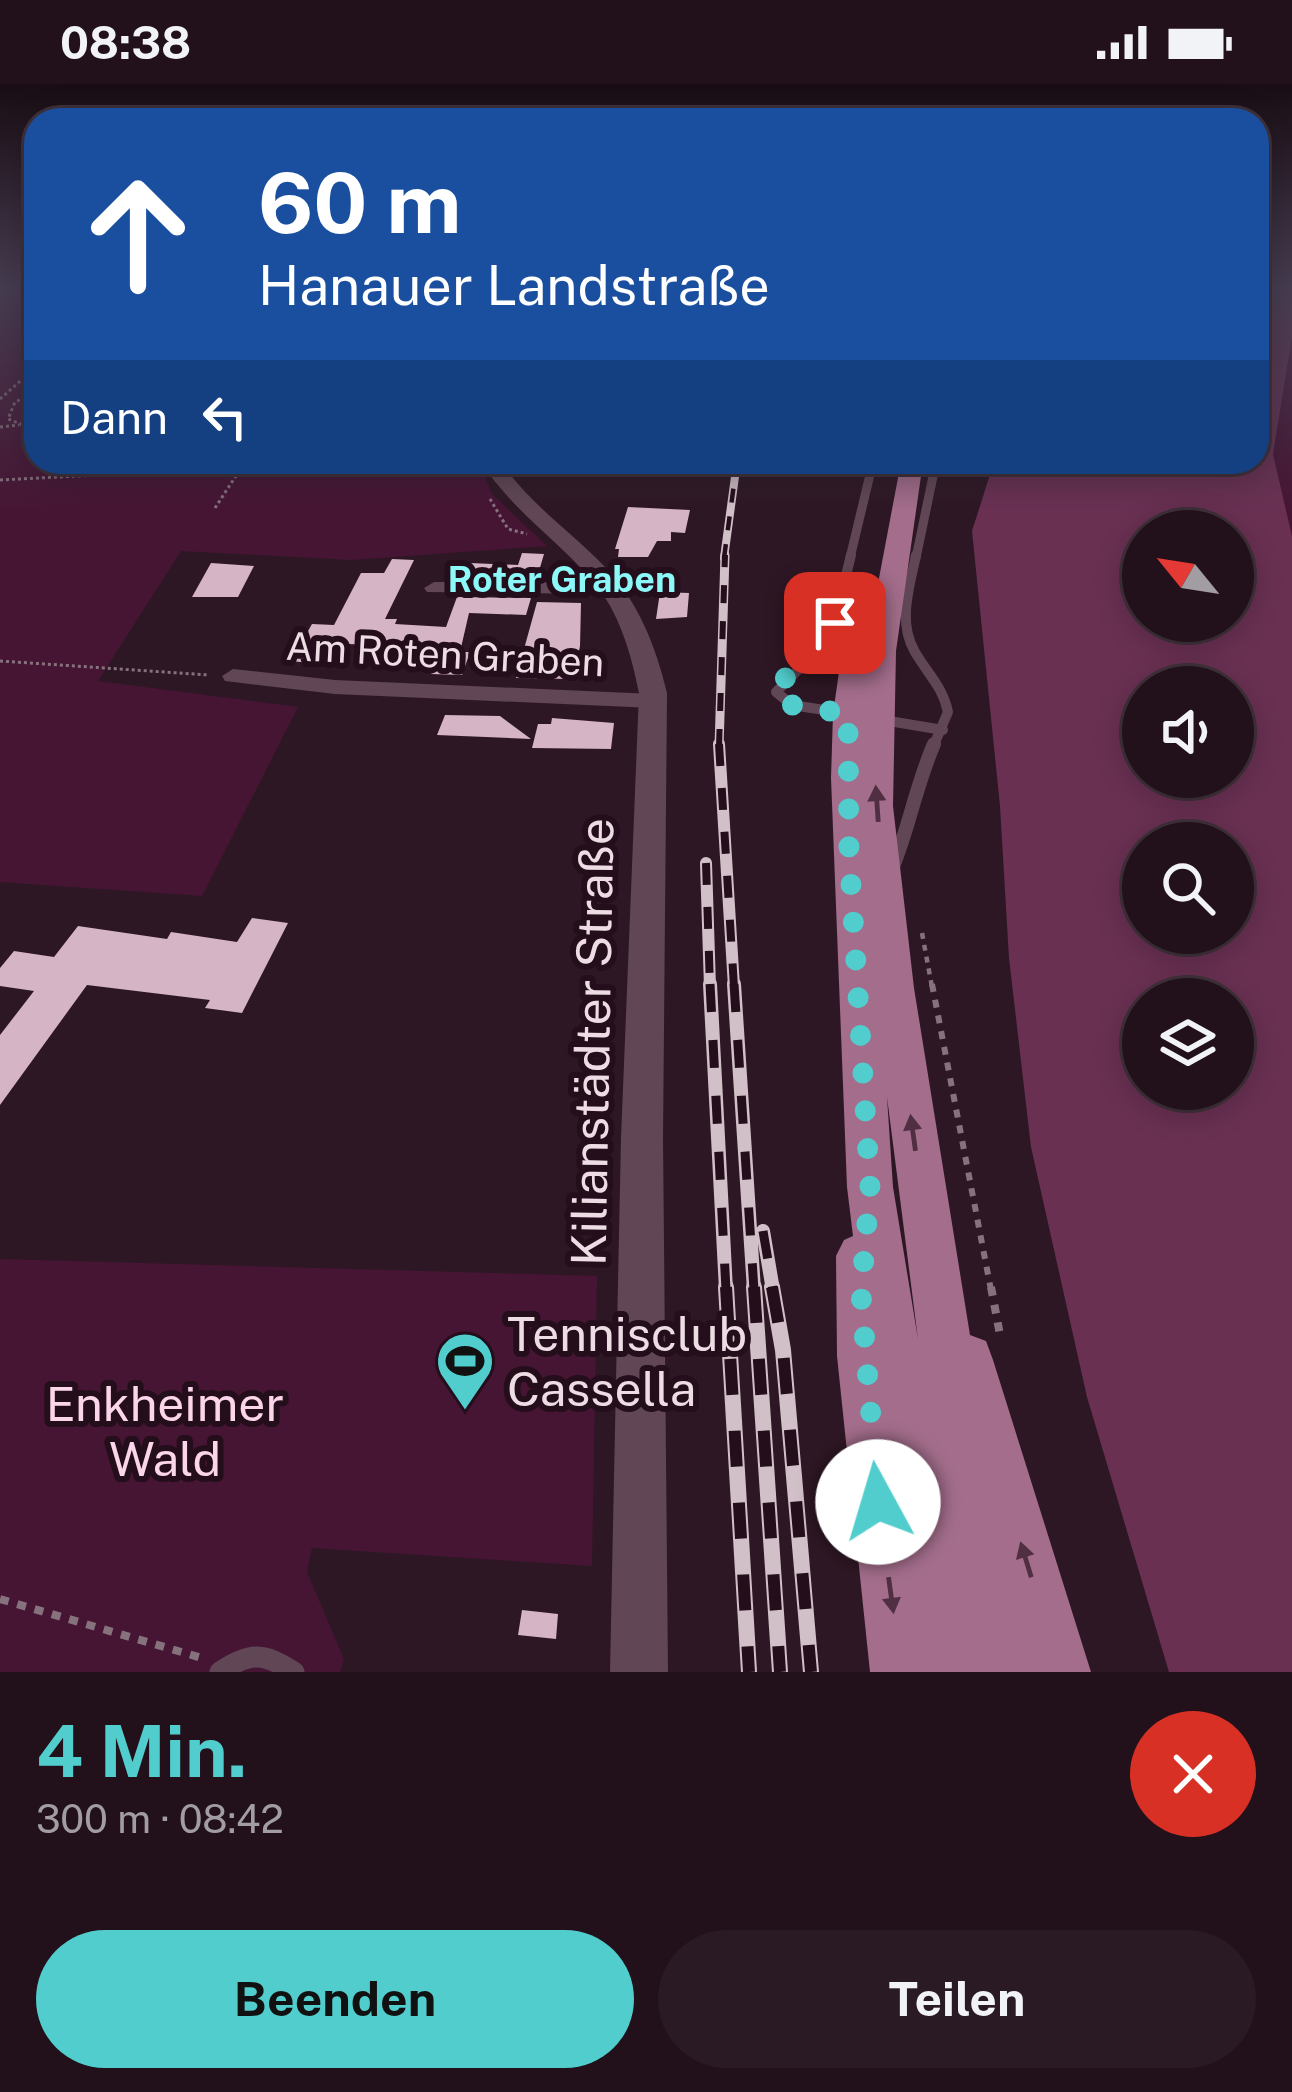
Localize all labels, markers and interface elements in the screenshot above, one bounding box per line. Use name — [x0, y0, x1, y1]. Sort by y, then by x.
text: 08:38 — [60, 16, 191, 69]
text: 60 m — [258, 153, 462, 252]
icon: ahead — [60, 156, 216, 312]
text: Hanauer Landstraße — [258, 254, 770, 317]
icon: left — [192, 384, 258, 450]
text: Dann — [60, 391, 168, 444]
north arrow — [1122, 510, 1254, 642]
map controls — [1122, 510, 1254, 1110]
district label: Roter Graben — [448, 558, 676, 600]
pin — [784, 572, 886, 674]
icon: arrive — [802, 590, 868, 656]
street label: Am Roten Graben — [284, 623, 606, 685]
button: sound — [1122, 666, 1254, 798]
one-way arrow — [868, 785, 887, 822]
street label: Kilianstädter Straße — [560, 818, 624, 1266]
button: search — [1122, 822, 1254, 954]
button: layers — [1122, 978, 1254, 1110]
one-way arrow — [903, 1114, 922, 1151]
place label: Tennisclub Cassella — [507, 1305, 747, 1417]
sports icon: Tennisclub Cassella — [434, 1330, 496, 1412]
park label: Enkheimer Wald — [46, 1375, 284, 1487]
position arrow — [815, 1439, 941, 1565]
one-way arrow — [1016, 1541, 1034, 1578]
one-way arrow — [882, 1577, 901, 1614]
text: 4 Min. — [36, 1709, 247, 1793]
button: close — [1130, 1711, 1256, 1837]
text: 300 m · 08:42 — [36, 1796, 284, 1842]
button: Beenden — [36, 1930, 634, 2068]
button: Teilen — [658, 1930, 1256, 2068]

